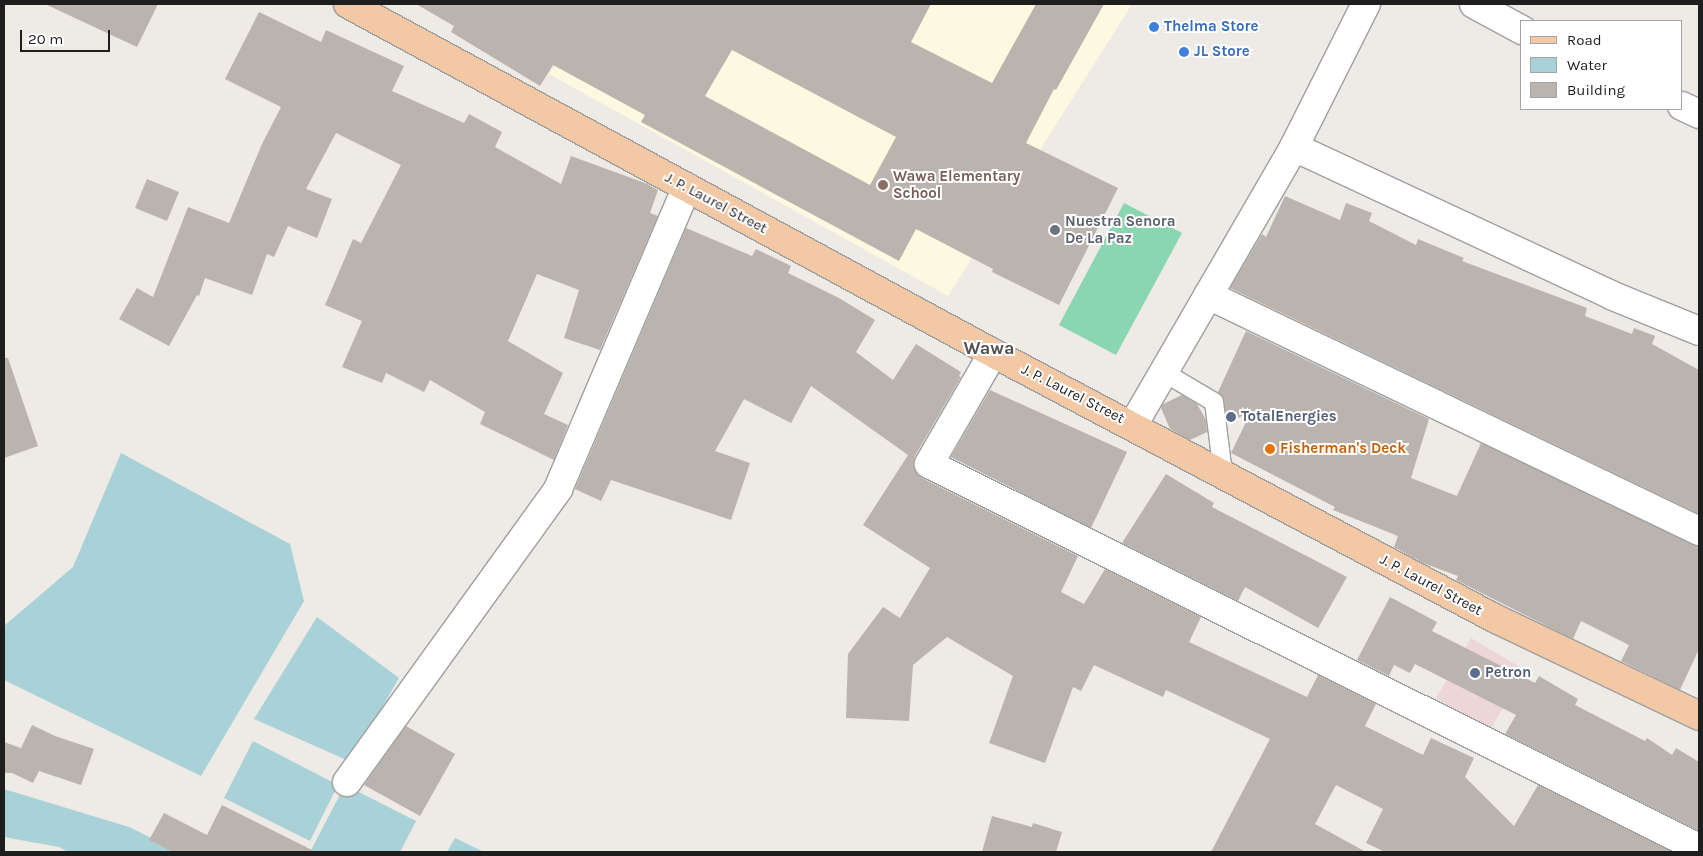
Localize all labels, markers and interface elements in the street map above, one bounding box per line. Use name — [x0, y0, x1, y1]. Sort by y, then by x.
place label: Thelma Store — [1164, 18, 1258, 36]
scale bar — [22, 20, 112, 52]
legend — [1520, 20, 1683, 110]
marker: Thelma Store — [1148, 21, 1160, 33]
text: 20 m — [28, 30, 63, 48]
text: Road — [1567, 31, 1602, 49]
place label: JL Store — [1194, 43, 1250, 61]
marker: JL Store — [1178, 46, 1190, 58]
text: Water — [1567, 56, 1607, 74]
text: Building — [1567, 81, 1625, 99]
place label: Wawa Elementary School — [893, 167, 1020, 202]
street label: J. P. Laurel Street — [662, 168, 770, 238]
marker: Wawa Elementary School — [877, 179, 889, 191]
place label: Nuestra Senora De La Paz — [1065, 212, 1175, 247]
marker: Nuestra Senora De La Paz — [1049, 224, 1061, 236]
district label: Wawa — [963, 337, 1015, 359]
street label: J. P. Laurel Street — [1018, 360, 1128, 428]
place label: TotalEnergies — [1241, 408, 1337, 426]
marker: TotalEnergies — [1225, 411, 1237, 423]
place label: Fisherman's Deck — [1280, 440, 1406, 458]
marker: Fisherman's Deck — [1264, 443, 1276, 455]
street label: J. P. Laurel Street — [1377, 550, 1485, 620]
place label: Petron — [1485, 664, 1531, 682]
marker: Petron — [1469, 667, 1481, 679]

